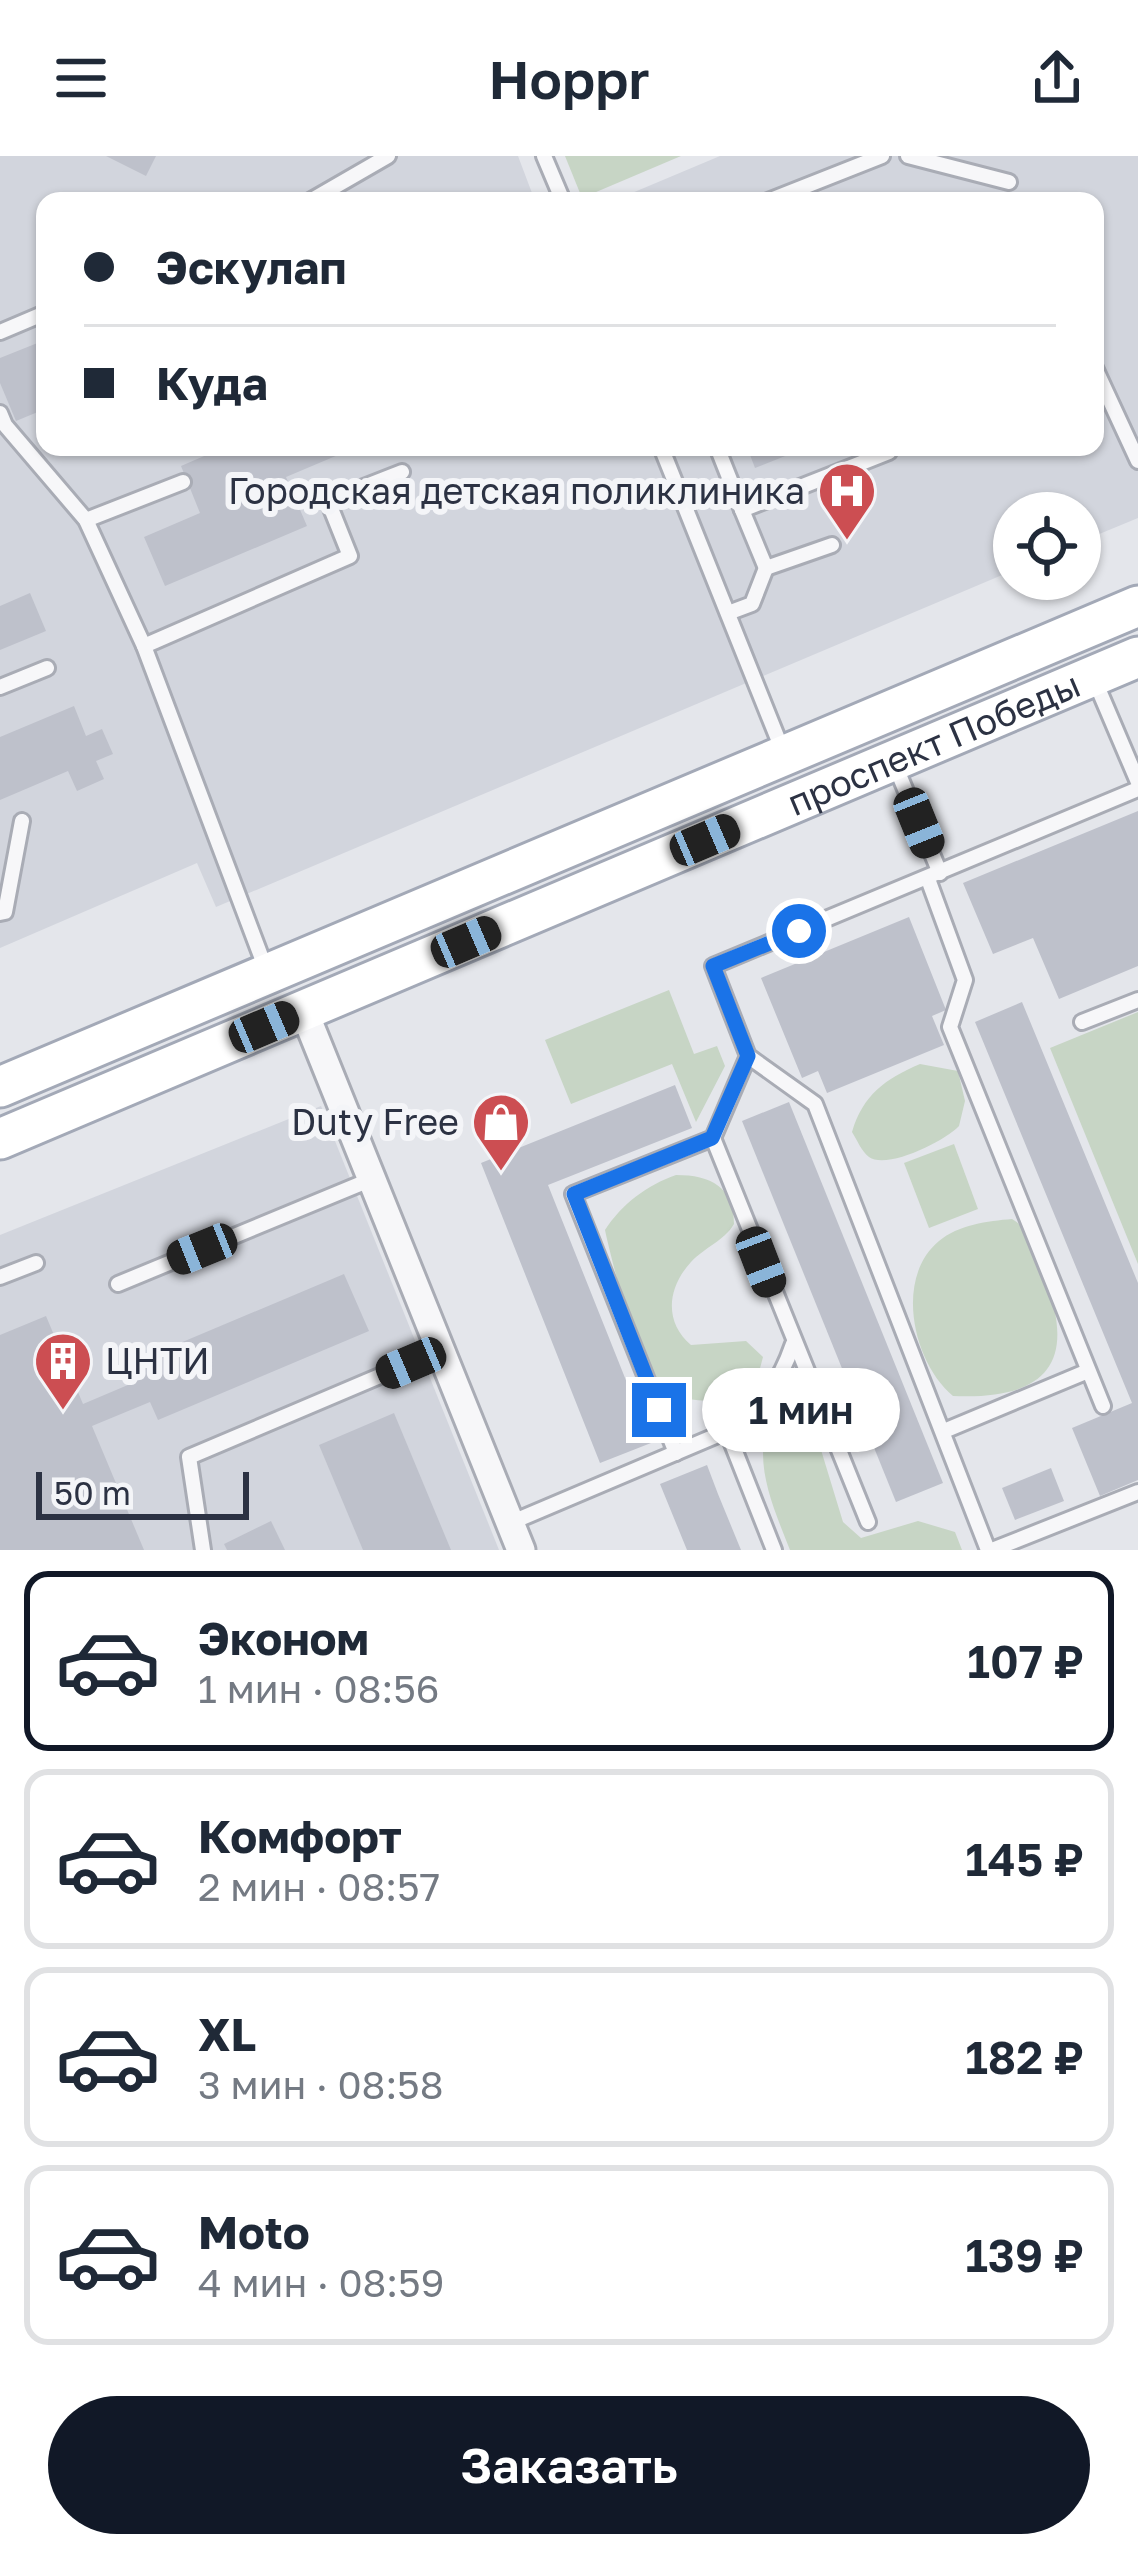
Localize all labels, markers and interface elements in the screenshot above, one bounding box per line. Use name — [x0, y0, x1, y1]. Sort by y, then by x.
icon: menu — [48, 45, 114, 111]
icon: share — [1024, 45, 1090, 111]
text: Hoppr — [489, 46, 649, 111]
text: Эскулап — [156, 240, 346, 294]
text: Куда — [156, 356, 268, 410]
hospital icon: Городская детская поликлиника — [816, 460, 878, 542]
place label: Городская детская поликлиника — [228, 469, 805, 512]
map controls — [993, 492, 1101, 600]
button: locate — [993, 492, 1101, 600]
street label: проспект Победы — [781, 662, 1086, 824]
car — [889, 783, 949, 863]
car — [665, 809, 745, 871]
route start — [772, 904, 826, 958]
car — [426, 911, 506, 973]
car — [224, 996, 304, 1058]
shop icon: Duty Free — [470, 1091, 532, 1173]
place label: Duty Free — [291, 1100, 459, 1143]
car — [162, 1219, 242, 1279]
car — [731, 1222, 791, 1302]
building icon: ЦНТИ — [32, 1330, 94, 1412]
car — [371, 1332, 451, 1394]
place label: ЦНТИ — [105, 1339, 210, 1382]
callout: 1 мин — [701, 1368, 899, 1452]
route end — [632, 1383, 686, 1437]
text: 1 мин — [748, 1386, 854, 1433]
scale bar — [36, 1466, 249, 1519]
text: 50 m — [54, 1473, 131, 1512]
icon: car — [54, 1607, 162, 1715]
text: Эконом — [198, 1611, 369, 1665]
text: 107 ₽ — [967, 1634, 1084, 1688]
text: 1 мин · 08:56 — [198, 1665, 439, 1712]
icon: car — [54, 1805, 162, 1913]
text: Комфорт — [198, 1809, 402, 1863]
text: 145 ₽ — [965, 1832, 1084, 1886]
text: 2 мин · 08:57 — [198, 1863, 440, 1910]
icon: car — [54, 2003, 162, 2111]
text: XL — [198, 2007, 256, 2061]
text: 182 ₽ — [965, 2030, 1084, 2084]
text: 3 мин · 08:58 — [198, 2061, 444, 2108]
icon: car — [54, 2201, 162, 2309]
text: Moto — [198, 2205, 310, 2259]
text: 139 ₽ — [965, 2228, 1084, 2282]
text: 4 мин · 08:59 — [198, 2259, 444, 2306]
button: Заказать — [48, 2396, 1090, 2534]

